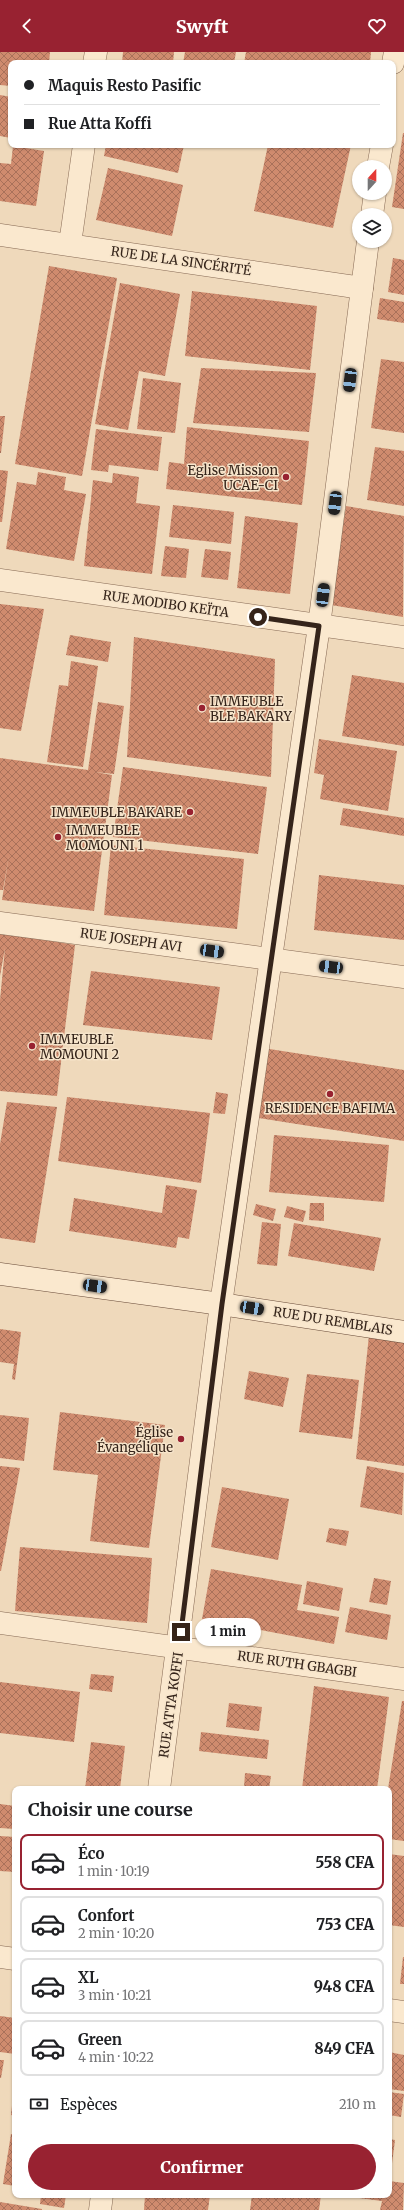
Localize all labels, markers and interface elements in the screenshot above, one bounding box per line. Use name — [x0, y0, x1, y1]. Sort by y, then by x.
icon: back — [16, 15, 38, 37]
text: Swyft — [176, 15, 228, 38]
icon: heart — [366, 15, 388, 37]
text: Maquis Resto Pasific — [48, 76, 201, 95]
text: Rue Atta Koffi — [48, 114, 152, 133]
north arrow — [352, 160, 392, 200]
map controls — [352, 160, 392, 248]
button: layers — [352, 208, 392, 248]
street label: RUE DE LA SINCÉRITÉ — [110, 242, 253, 279]
car — [343, 367, 357, 393]
place label: Eglise Mission UCAE-CI — [188, 462, 278, 494]
marker: Eglise Mission UCAE-CI — [281, 472, 291, 482]
car — [328, 490, 342, 516]
car — [316, 582, 330, 608]
street label: RUE MODIBO KEÏTA — [102, 587, 231, 621]
route start — [249, 608, 267, 626]
place label: IMMEUBLE BLE BAKARY — [210, 693, 292, 725]
marker: IMMEUBLE BLE BAKARY — [197, 703, 207, 713]
place label: IMMEUBLE BAKARE — [51, 804, 183, 821]
marker: IMMEUBLE BAKARE — [185, 807, 195, 817]
place label: IMMEUBLE MOMOUNI 1 — [66, 822, 143, 854]
marker: IMMEUBLE MOMOUNI 1 — [53, 832, 63, 842]
street label: RUE JOSEPH AVI — [79, 924, 183, 956]
car — [199, 943, 225, 959]
car — [318, 960, 344, 974]
place label: IMMEUBLE MOMOUNI 2 — [40, 1031, 119, 1063]
marker: IMMEUBLE MOMOUNI 2 — [27, 1041, 37, 1051]
marker: RESIDENCE BAFIMA — [325, 1089, 335, 1099]
place label: RESIDENCE BAFIMA — [265, 1100, 396, 1117]
car — [82, 1278, 108, 1294]
car — [239, 1300, 265, 1316]
street label: RUE DU REMBLAIS — [272, 1303, 394, 1339]
place label: Église Évangélique — [97, 1423, 173, 1456]
marker: Église Évangélique — [176, 1434, 186, 1444]
callout: 1 min — [195, 1618, 261, 1646]
route end — [172, 1623, 190, 1641]
text: 1 min — [210, 1623, 246, 1640]
street label: RUE RUTH GBAGBI — [236, 1647, 358, 1681]
street label: RUE ATTA KOFFI — [155, 1651, 187, 1759]
text: Choisir une course — [28, 1798, 193, 1821]
icon: car — [30, 1844, 66, 1880]
text: Éco — [78, 1844, 104, 1863]
text: 558 CFA — [315, 1853, 374, 1872]
text: 1 min · 10:19 — [78, 1863, 150, 1880]
icon: car — [30, 1906, 66, 1942]
text: Confort — [78, 1906, 135, 1925]
text: 753 CFA — [316, 1915, 374, 1934]
text: 2 min · 10:20 — [78, 1925, 154, 1942]
icon: car — [30, 1968, 66, 2004]
text: XL — [78, 1968, 99, 1987]
text: 948 CFA — [314, 1977, 374, 1996]
text: 3 min · 10:21 — [78, 1987, 151, 2004]
icon: car — [30, 2030, 66, 2066]
text: Green — [78, 2030, 122, 2049]
text: 849 CFA — [314, 2039, 374, 2058]
text: 4 min · 10:22 — [78, 2049, 154, 2066]
icon: cash — [28, 2093, 50, 2115]
text: Espèces — [60, 2095, 117, 2114]
text: 210 m — [339, 2096, 376, 2113]
button: Confirmer — [28, 2144, 376, 2190]

